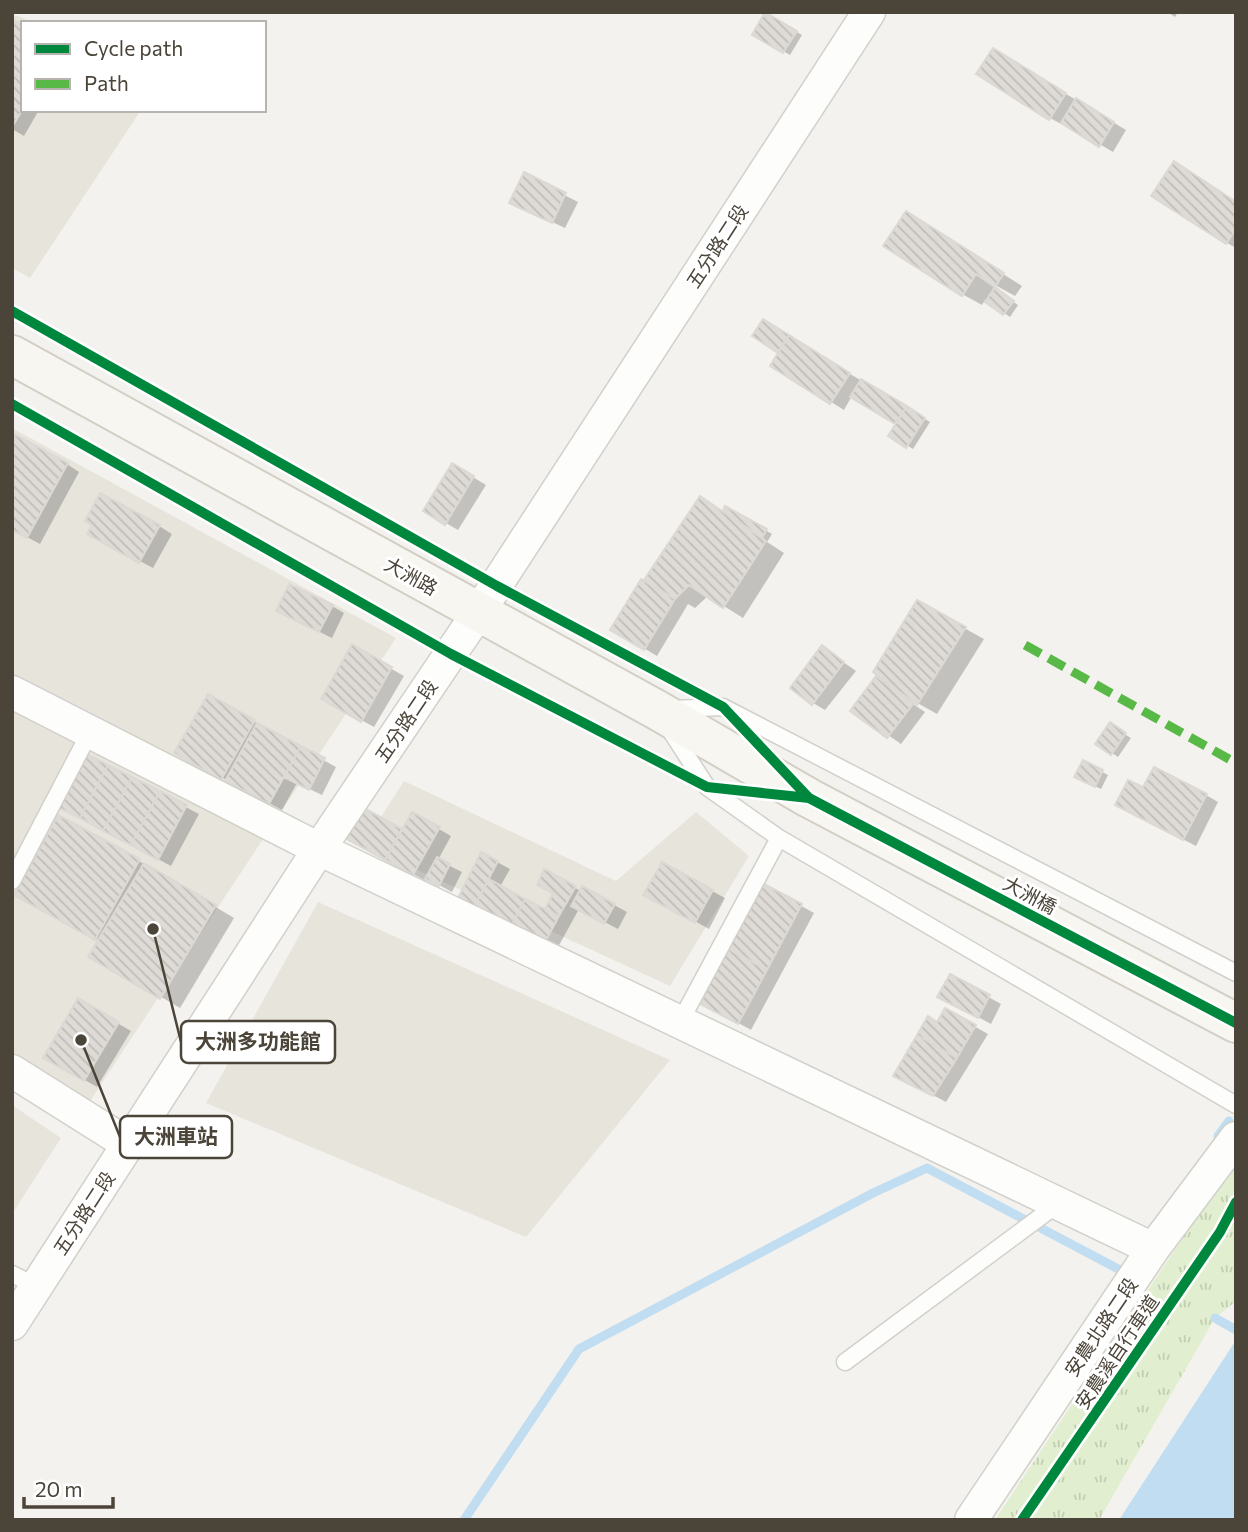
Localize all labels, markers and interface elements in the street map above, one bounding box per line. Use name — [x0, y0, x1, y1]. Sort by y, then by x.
legend — [21, 21, 266, 112]
text: Cycle path — [84, 35, 183, 60]
text: Path — [84, 70, 129, 95]
street label: 五分路二段 — [681, 200, 752, 292]
street label: 大洲路 — [381, 552, 442, 599]
street label: 五分路二段 — [369, 675, 442, 767]
street label: 大洲橋 — [1000, 871, 1061, 918]
callout: 大洲多功能館 — [181, 1021, 335, 1063]
text: 大洲多功能館 — [195, 1028, 321, 1053]
callout: 大洲車站 — [120, 1116, 232, 1158]
text: 大洲車站 — [134, 1123, 218, 1148]
street label: 五分路二段 — [48, 1167, 119, 1259]
street label: 安農北路二段 — [1059, 1273, 1142, 1380]
street label: 安農溪自行車道 — [1070, 1290, 1163, 1413]
scale bar — [24, 1466, 114, 1510]
text: 20 m — [35, 1476, 83, 1501]

